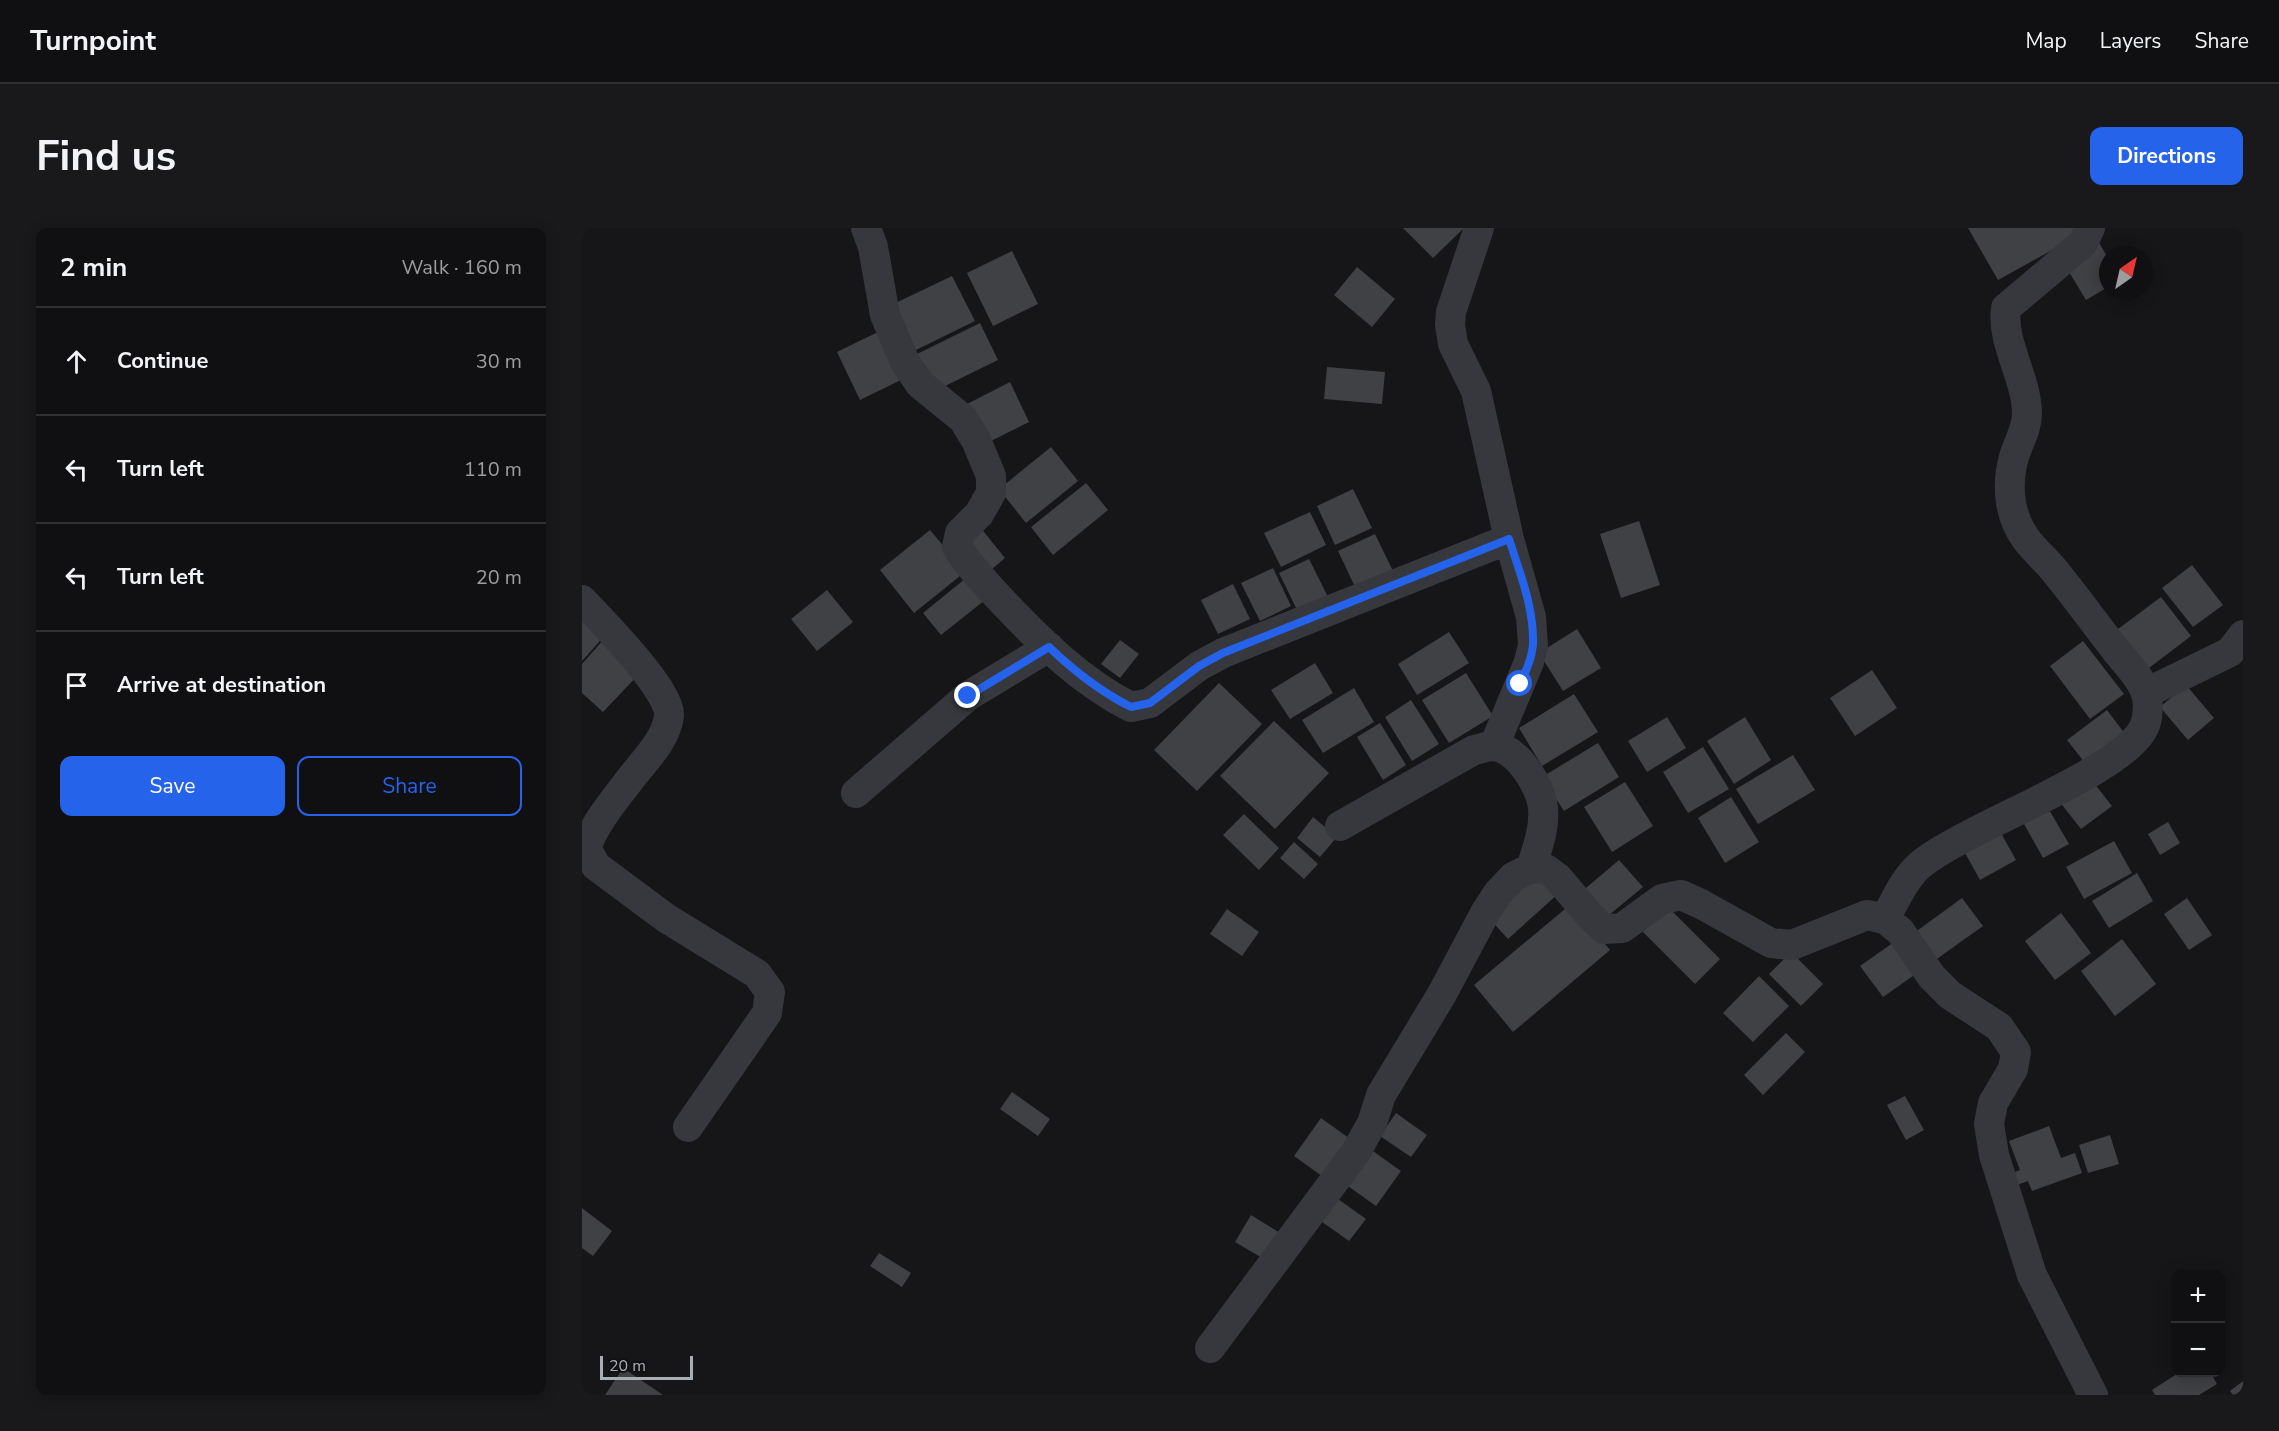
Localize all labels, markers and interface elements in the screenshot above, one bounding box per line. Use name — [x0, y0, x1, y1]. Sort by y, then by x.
text: Turnpoint — [30, 22, 156, 60]
text: Map — [2025, 27, 2067, 55]
text: Layers — [2100, 27, 2161, 55]
text: Share — [2194, 27, 2249, 55]
button: Directions — [2090, 127, 2243, 185]
text: Find us — [36, 128, 176, 185]
north arrow — [2099, 246, 2153, 300]
text: 2 min — [60, 250, 127, 285]
text: Walk · 160 m — [402, 254, 522, 281]
icon: ahead — [60, 345, 93, 378]
text: Continue — [117, 346, 208, 376]
text: 30 m — [476, 348, 522, 375]
icon: left — [60, 453, 93, 486]
text: Turn left — [117, 454, 204, 484]
text: 110 m — [464, 456, 522, 483]
icon: left — [60, 561, 93, 594]
text: Turn left — [117, 562, 204, 592]
text: 20 m — [476, 564, 522, 591]
icon: arrive — [60, 669, 93, 702]
text: Arrive at destination — [117, 670, 326, 700]
route start — [1506, 670, 1532, 696]
route end — [954, 682, 980, 708]
button: Save — [60, 756, 285, 816]
button: Share — [297, 756, 522, 816]
map controls — [2171, 1269, 2225, 1377]
button: + — [2171, 1269, 2225, 1323]
button: − — [2171, 1323, 2225, 1377]
scale bar — [600, 1353, 693, 1380]
text: 20 m — [609, 1355, 646, 1377]

